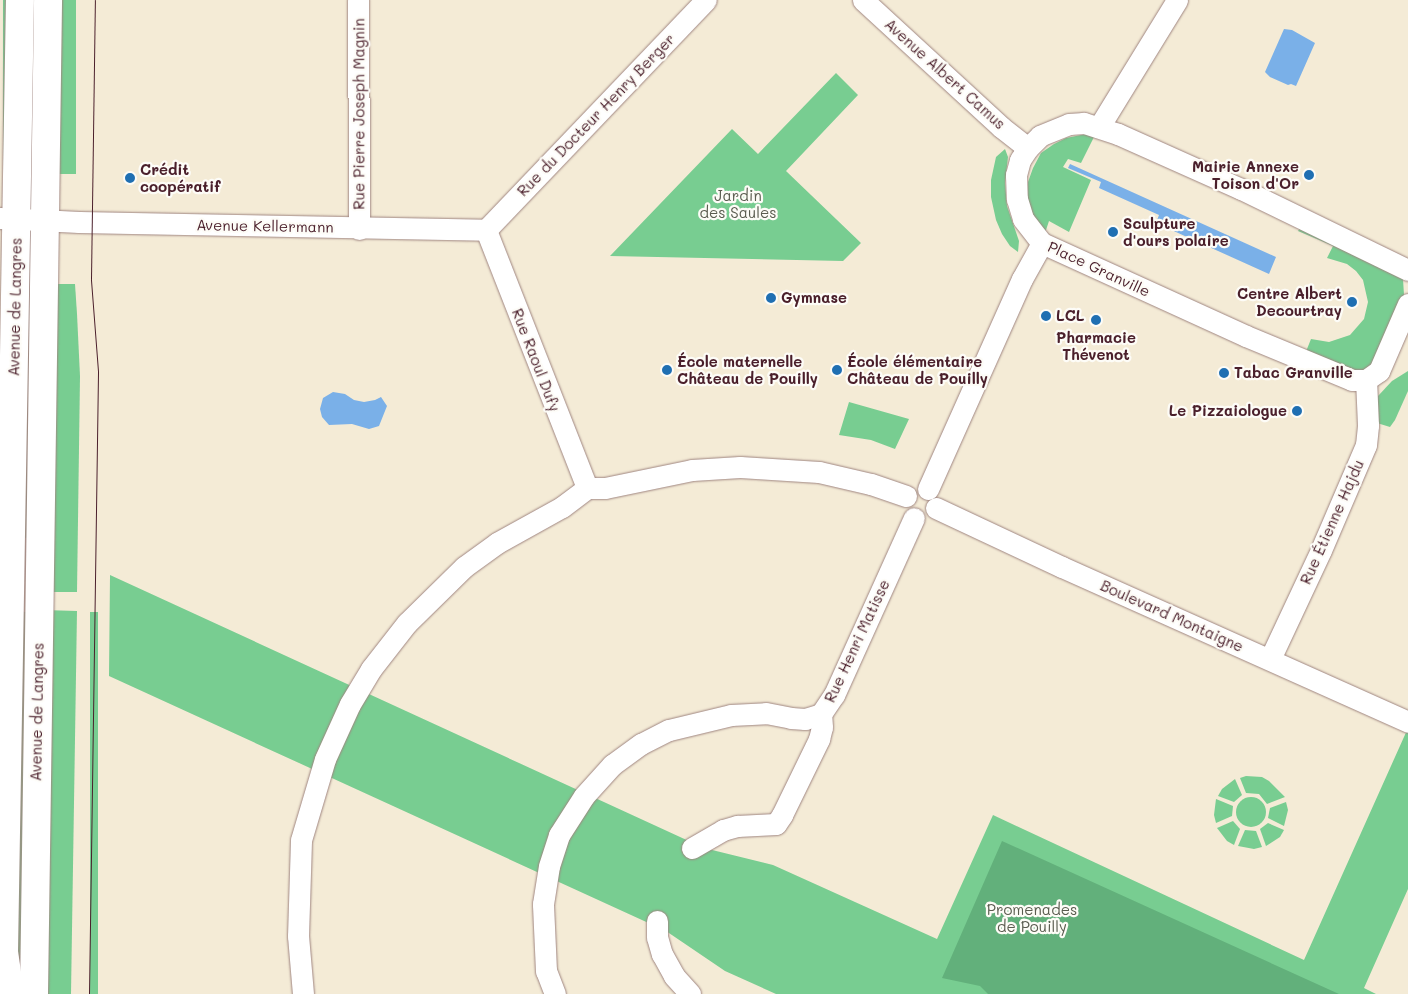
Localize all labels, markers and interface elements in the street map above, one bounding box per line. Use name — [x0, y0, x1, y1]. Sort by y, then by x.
street label: Avenue Albert Camus — [881, 15, 1009, 133]
street label: Rue Pierre Joseph Magnin — [350, 18, 368, 210]
street label: Rue du Docteur Henry Berger — [513, 30, 679, 200]
place label: Mairie Annexe Toison d'Or — [1192, 157, 1299, 192]
place label: Crédit coopératif — [140, 160, 221, 195]
marker: Mairie Annexe Toison d'Or — [1303, 169, 1315, 181]
marker: Crédit coopératif — [124, 172, 136, 184]
park label: Jardin des Saules — [699, 186, 777, 221]
place label: Sculpture d'ours polaire — [1123, 214, 1229, 249]
street label: Avenue Kellermann — [196, 216, 334, 236]
marker: Sculpture d'ours polaire — [1107, 226, 1119, 238]
street label: Place Granville — [1045, 237, 1153, 301]
street label: Avenue de Langres — [5, 238, 25, 376]
place label: Centre Albert Decourtray — [1237, 284, 1342, 319]
place label: Gymnase — [781, 289, 847, 307]
marker: Gymnase — [765, 292, 777, 304]
marker: Centre Albert Decourtray — [1346, 296, 1358, 308]
street label: Rue Raoul Dufy — [508, 306, 564, 414]
place label: LCL — [1056, 307, 1085, 325]
marker: LCL — [1040, 310, 1052, 322]
marker: Pharmacie Thévenot — [1090, 314, 1102, 326]
place label: Pharmacie Thévenot — [1056, 328, 1136, 363]
place label: École maternelle Château de Pouilly — [677, 352, 818, 387]
place label: École élémentaire Château de Pouilly — [847, 352, 988, 387]
marker: École maternelle Château de Pouilly — [661, 364, 673, 376]
marker: École élémentaire Château de Pouilly — [831, 364, 843, 376]
place label: Tabac Granville — [1234, 364, 1353, 382]
marker: Tabac Granville — [1218, 367, 1230, 379]
place label: Le Pizzaiologue — [1169, 402, 1287, 420]
marker: Le Pizzaiologue — [1291, 405, 1303, 417]
street label: Rue Étienne Hajdu — [1296, 457, 1368, 587]
street label: Boulevard Montaigne — [1098, 576, 1246, 656]
street label: Rue Henri Matisse — [821, 577, 893, 705]
street label: Avenue de Langres — [27, 643, 47, 781]
park label: Promenades de Pouilly — [987, 900, 1077, 935]

